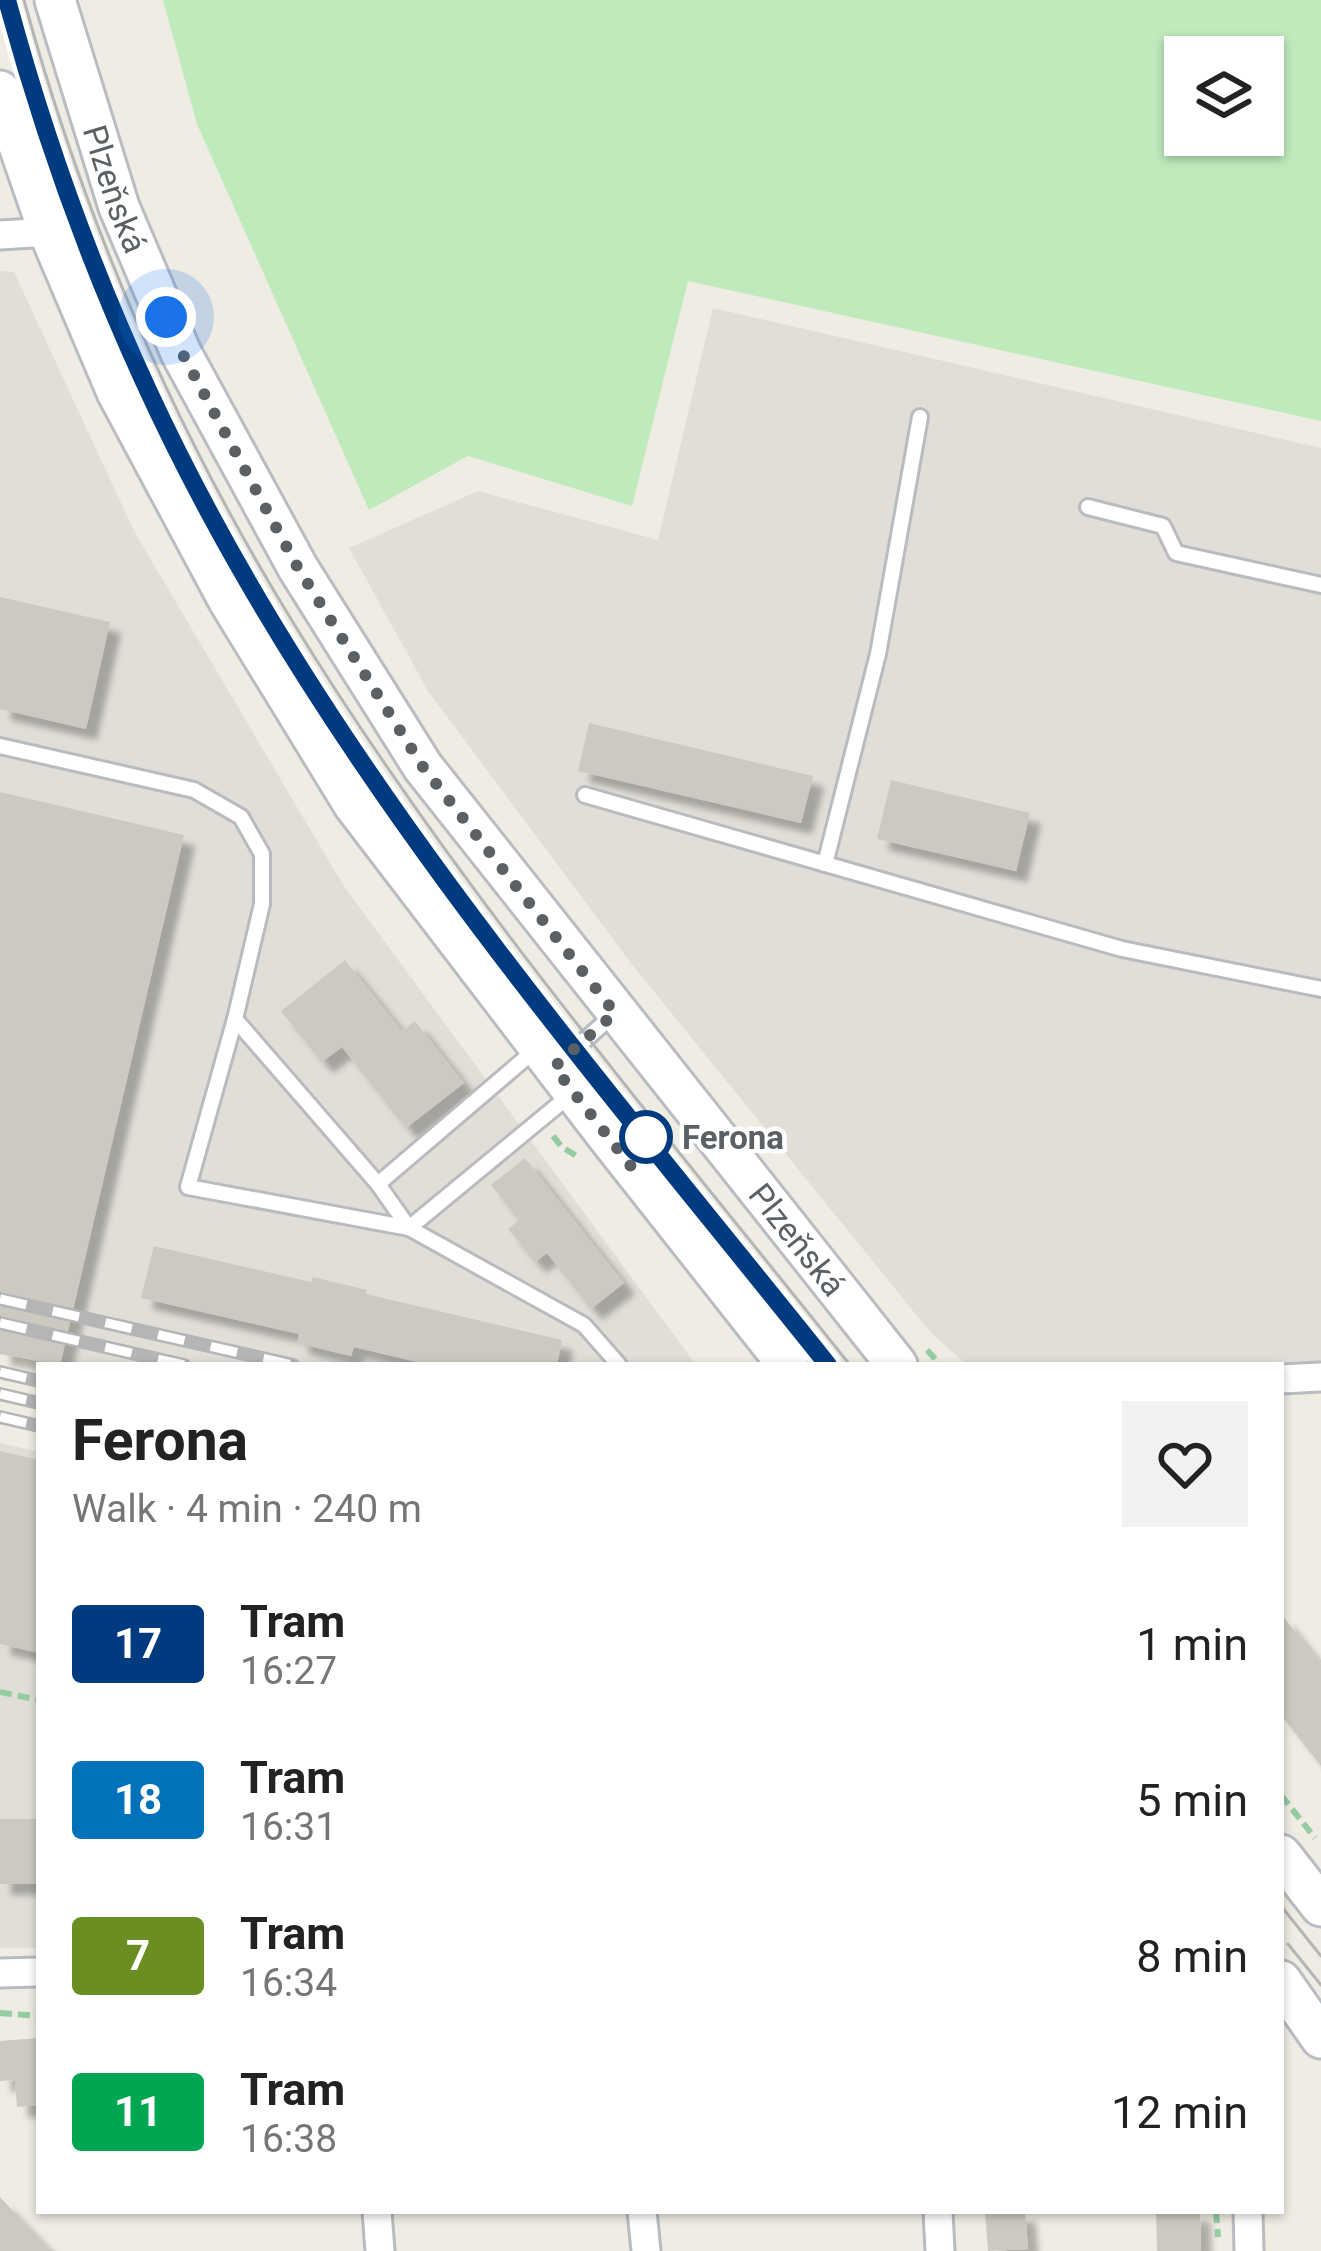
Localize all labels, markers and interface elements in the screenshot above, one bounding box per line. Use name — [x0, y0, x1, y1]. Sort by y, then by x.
map controls — [1164, 36, 1284, 156]
button: layers — [1164, 36, 1284, 156]
street label: Plzeňská — [75, 120, 155, 259]
your location — [136, 287, 196, 347]
marker: Ferona — [621, 1112, 671, 1162]
place label: Ferona — [682, 1118, 784, 1157]
street label: Plzeňská — [741, 1176, 854, 1304]
button: heart — [1122, 1401, 1248, 1527]
text: Ferona — [72, 1407, 248, 1474]
text: Walk · 4 min · 240 m — [72, 1486, 422, 1532]
text: Tram — [240, 1595, 345, 1648]
text: 1 min — [1136, 1618, 1248, 1671]
text: 17 — [114, 1619, 162, 1668]
text: 16:27 — [240, 1648, 337, 1694]
text: Tram — [240, 1751, 345, 1804]
text: 5 min — [1136, 1774, 1248, 1827]
text: 18 — [114, 1775, 162, 1824]
text: 16:31 — [240, 1804, 337, 1850]
text: Tram — [240, 1907, 345, 1960]
text: 8 min — [1136, 1930, 1248, 1983]
text: 7 — [126, 1931, 150, 1980]
text: 16:34 — [240, 1960, 337, 2006]
text: Tram — [240, 2063, 345, 2116]
text: 12 min — [1111, 2086, 1248, 2139]
text: 11 — [114, 2087, 162, 2136]
text: 16:38 — [240, 2116, 337, 2162]

